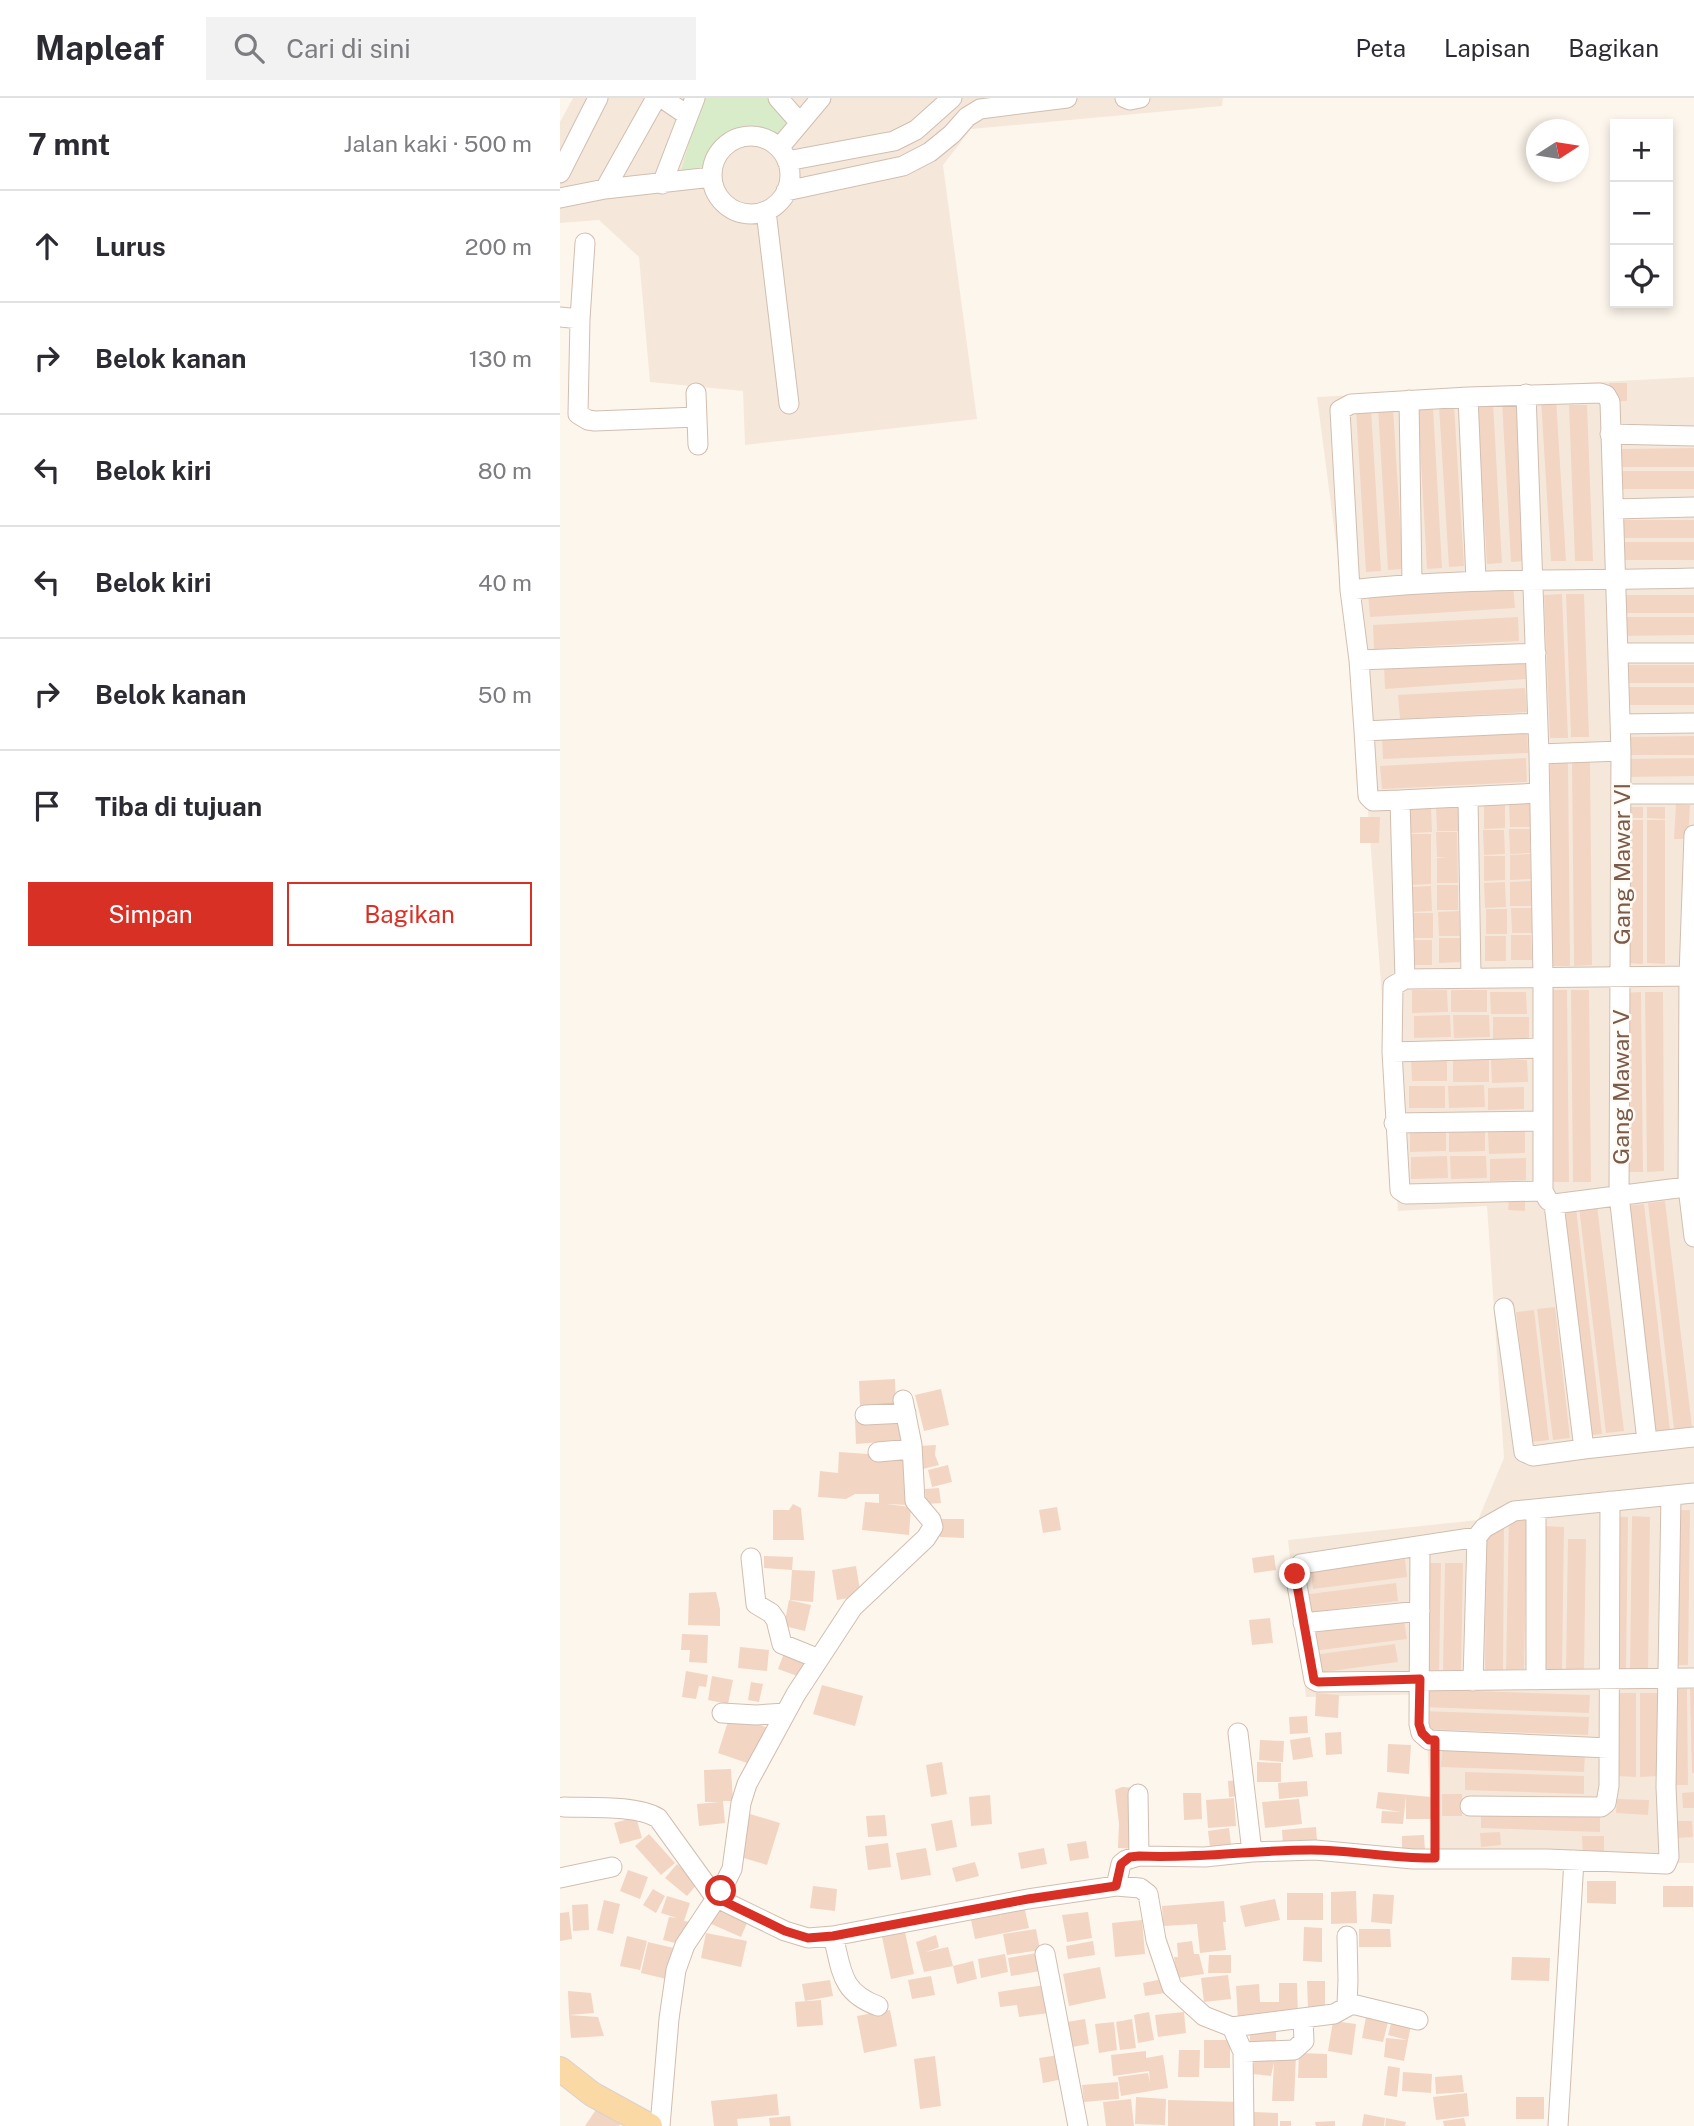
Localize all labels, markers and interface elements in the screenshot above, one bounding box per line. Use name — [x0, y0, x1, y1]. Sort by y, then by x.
search box — [206, 17, 696, 80]
text: Mapleaf — [35, 29, 164, 67]
icon: search — [230, 29, 268, 67]
text: Cari di sini — [286, 33, 411, 64]
text: Peta — [1355, 34, 1406, 62]
text: Lapisan — [1444, 34, 1530, 62]
text: Bagikan — [1568, 34, 1659, 62]
north arrow — [1526, 119, 1589, 182]
map controls — [1610, 119, 1673, 308]
button: + — [1610, 119, 1673, 182]
text: 7 mnt — [28, 126, 110, 162]
text: Jalan kaki · 500 m — [343, 130, 532, 157]
button: − — [1610, 182, 1673, 245]
icon: ahead — [28, 227, 66, 265]
text: Lurus — [95, 231, 166, 262]
text: 200 m — [465, 233, 532, 260]
button: locate — [1610, 245, 1673, 308]
icon: right — [28, 339, 66, 377]
text: Belok kanan — [95, 343, 246, 374]
text: 130 m — [469, 345, 532, 372]
icon: left — [28, 451, 66, 489]
text: Belok kiri — [95, 455, 211, 486]
text: 80 m — [478, 457, 532, 484]
icon: left — [28, 563, 66, 601]
text: Belok kiri — [95, 567, 211, 598]
text: 40 m — [478, 569, 532, 596]
icon: right — [28, 675, 66, 713]
text: Belok kanan — [95, 679, 246, 710]
text: 50 m — [478, 681, 532, 708]
street label: Gang Mawar VI — [1608, 783, 1635, 945]
icon: arrive — [28, 787, 66, 825]
text: Tiba di tujuan — [95, 791, 262, 822]
button: Simpan — [28, 882, 273, 946]
button: Bagikan — [287, 882, 532, 946]
street label: Gang Mawar V — [1607, 1009, 1634, 1165]
route end — [1279, 1558, 1310, 1589]
route start — [705, 1875, 736, 1906]

